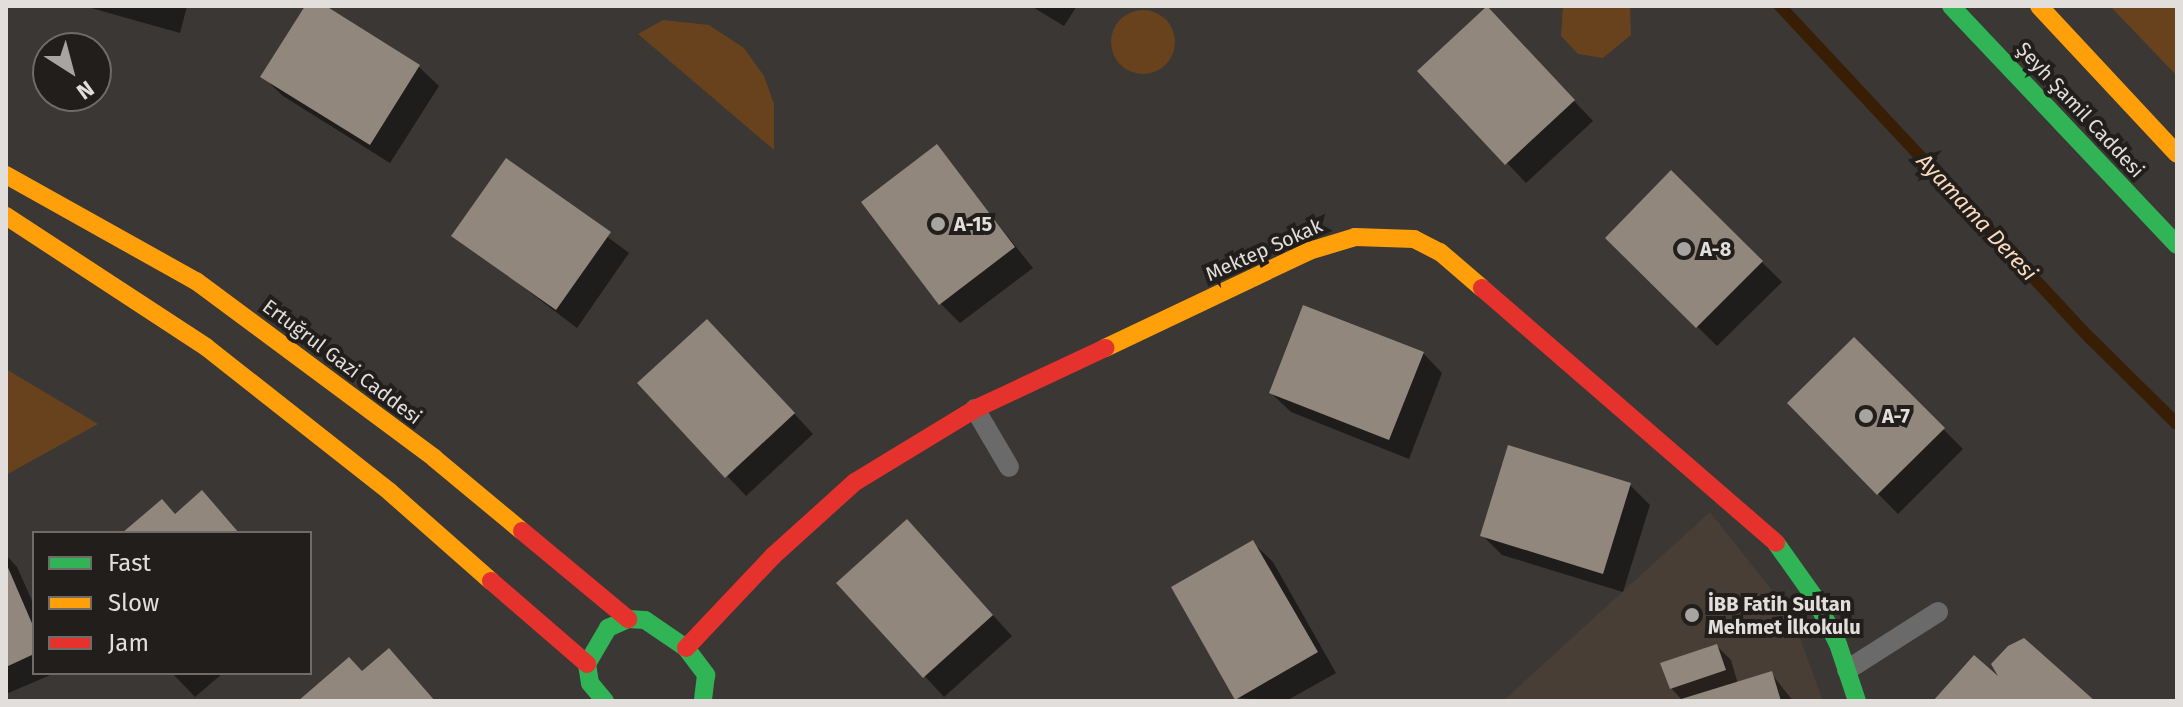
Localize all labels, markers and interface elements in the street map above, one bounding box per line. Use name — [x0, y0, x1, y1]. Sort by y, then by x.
north arrow — [32, 32, 112, 112]
street label: Şeyh Şamil Caddesi — [2011, 37, 2149, 183]
text: N — [71, 75, 99, 105]
water label: Ayamama Deresi — [1911, 148, 2043, 286]
place label: A-15 — [954, 212, 992, 236]
street label: Mektep Sokak — [1202, 214, 1326, 286]
marker: A-15 — [929, 215, 947, 233]
place label: A-8 — [1700, 237, 1731, 261]
marker: A-8 — [1675, 240, 1693, 258]
street label: Ertuğrul Gazi Caddesi — [258, 294, 426, 430]
place label: A-7 — [1882, 404, 1910, 428]
marker: A-7 — [1857, 407, 1875, 425]
legend — [32, 531, 312, 675]
text: Fast — [108, 549, 151, 577]
text: Slow — [108, 589, 159, 617]
place label: İBB Fatih Sultan Mehmet İlkokulu — [1708, 592, 1861, 639]
marker: İBB Fatih Sultan Mehmet İlkokulu — [1683, 606, 1701, 624]
text: Jam — [108, 629, 149, 657]

